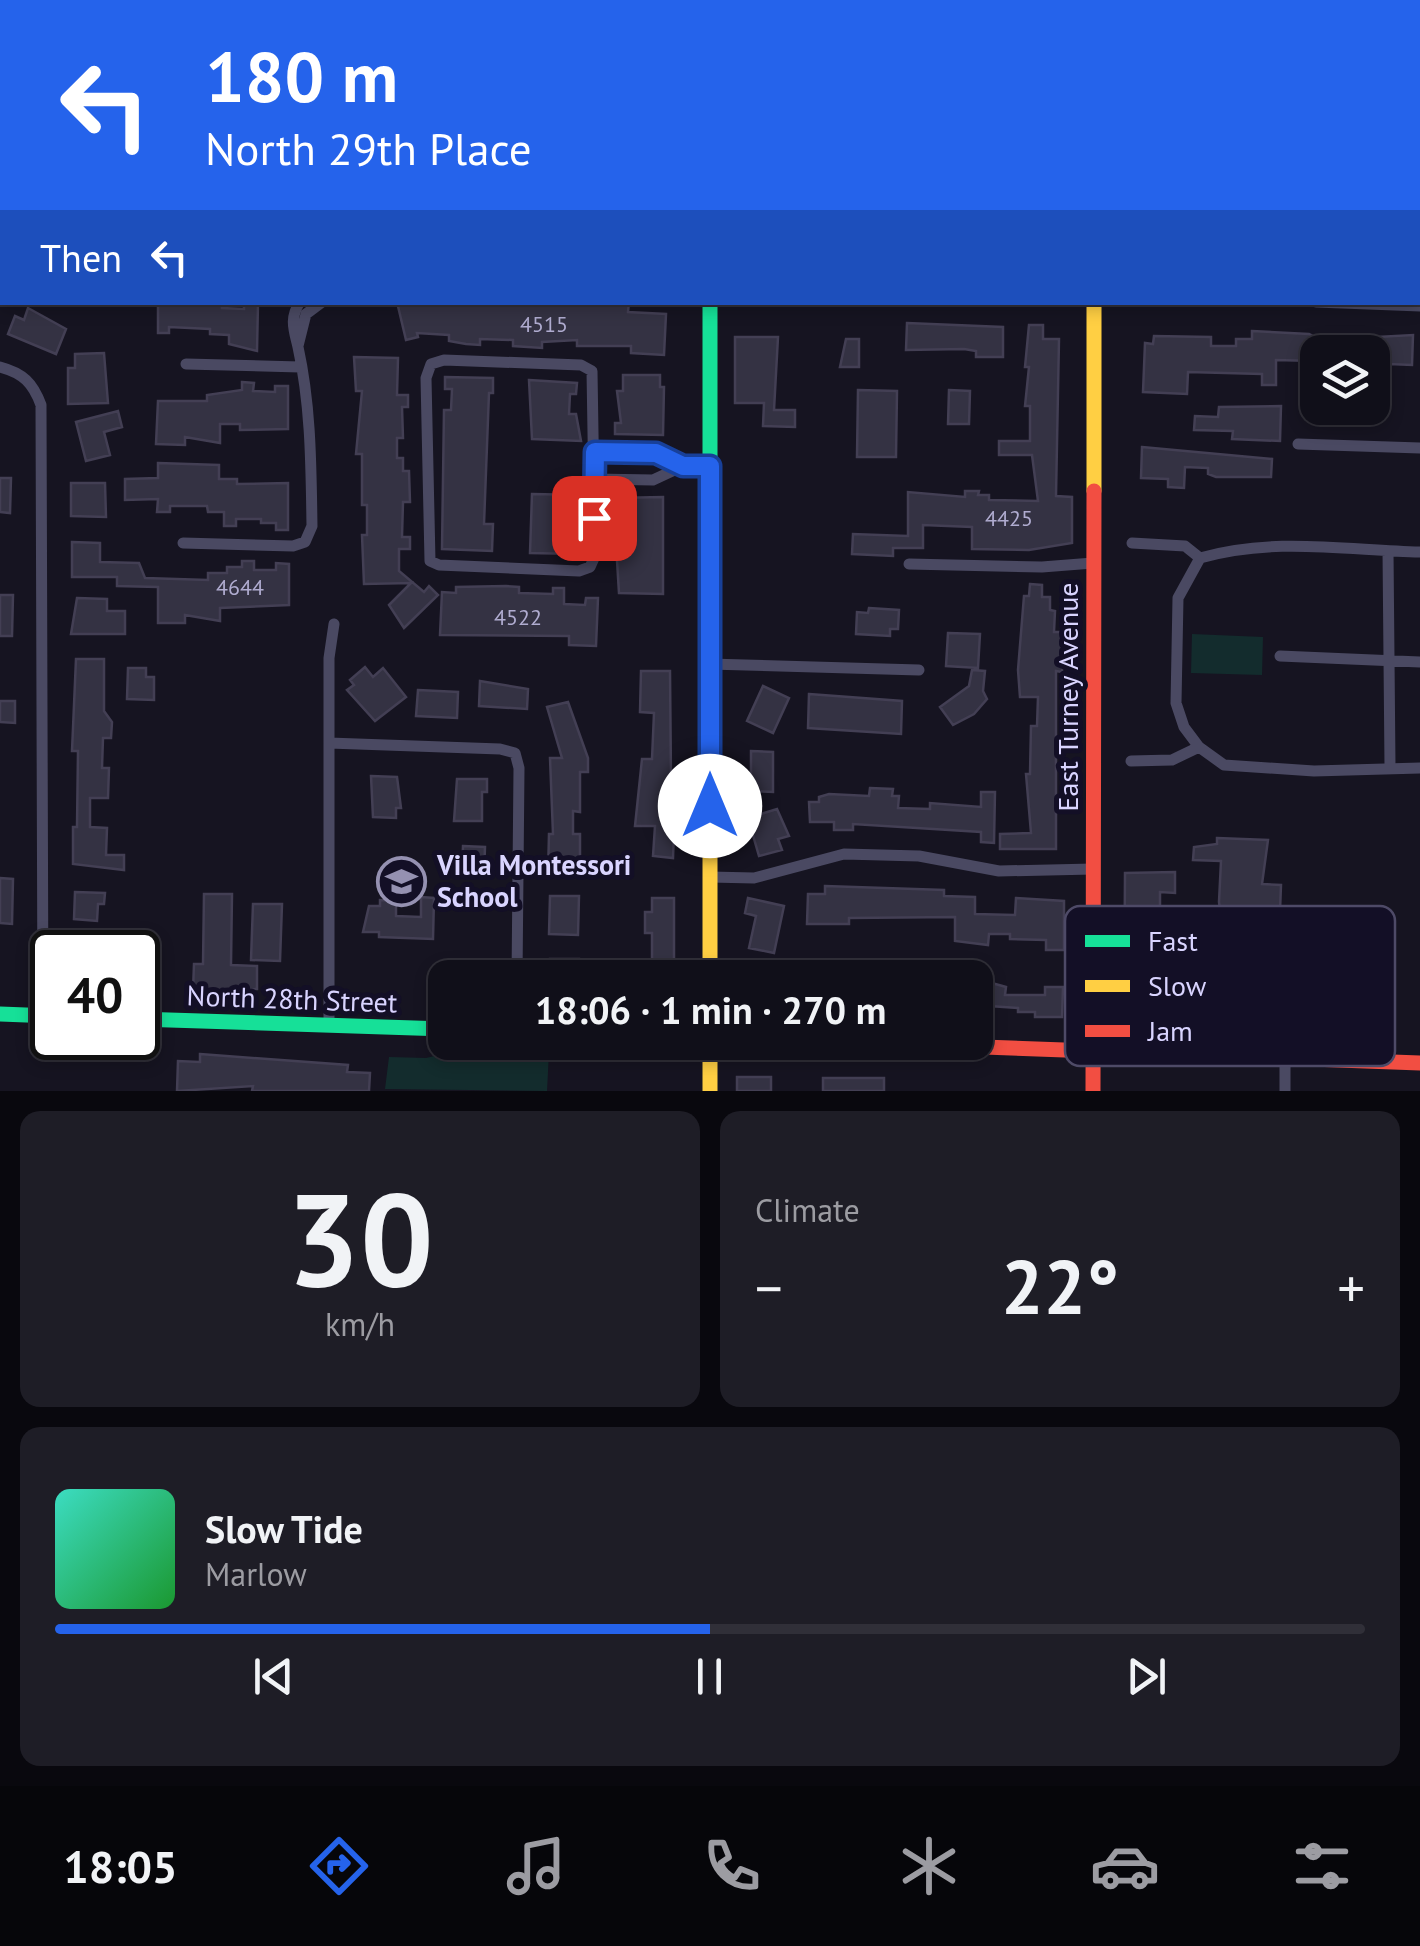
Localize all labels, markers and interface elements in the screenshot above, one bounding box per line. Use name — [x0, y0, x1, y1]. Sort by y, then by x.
text: 180 m — [205, 31, 398, 121]
icon: left — [40, 40, 170, 170]
text: North 29th Place — [205, 119, 532, 177]
icon: left — [142, 230, 197, 285]
text: Then — [40, 233, 122, 282]
house number: 4515 — [520, 310, 568, 338]
map controls — [1300, 335, 1390, 425]
button: layers — [1300, 335, 1390, 425]
pin — [552, 476, 637, 561]
icon: arrive — [567, 491, 622, 546]
house number: 4425 — [985, 504, 1033, 532]
house number: 4644 — [216, 573, 264, 601]
street label: East Turney Avenue — [1049, 583, 1086, 812]
house number: 4522 — [494, 603, 542, 631]
position arrow — [658, 754, 762, 858]
place label: Villa Montessori School — [436, 846, 631, 915]
school or university icon: Villa Montessori School — [376, 855, 428, 907]
legend — [1065, 906, 1395, 1066]
text: Fast — [1148, 922, 1198, 959]
speed limit sign: 40 — [30, 930, 160, 1060]
text: Slow — [1148, 967, 1207, 1004]
street label: North 28th Street — [186, 976, 399, 1021]
text: 18:06 · 1 min · 270 m — [535, 985, 886, 1034]
text: Jam — [1147, 1012, 1193, 1049]
text: 30 — [286, 1154, 434, 1322]
text: Climate — [755, 1189, 860, 1231]
text: 22° — [1001, 1238, 1119, 1335]
text: − — [755, 1252, 783, 1323]
text: + — [1337, 1252, 1365, 1323]
text: km/h — [325, 1303, 395, 1345]
text: Slow Tide — [205, 1504, 363, 1553]
text: Marlow — [205, 1553, 307, 1595]
icon: previous — [246, 1649, 301, 1704]
icon: pause — [682, 1649, 737, 1704]
icon: next — [1119, 1649, 1174, 1704]
icon: directions — [304, 1831, 374, 1901]
icon: music — [501, 1831, 571, 1901]
icon: phone — [697, 1831, 767, 1901]
icon: climate — [894, 1831, 964, 1901]
icon: car — [1090, 1831, 1160, 1901]
icon: filters — [1287, 1831, 1357, 1901]
text: 18:05 — [63, 1837, 177, 1895]

